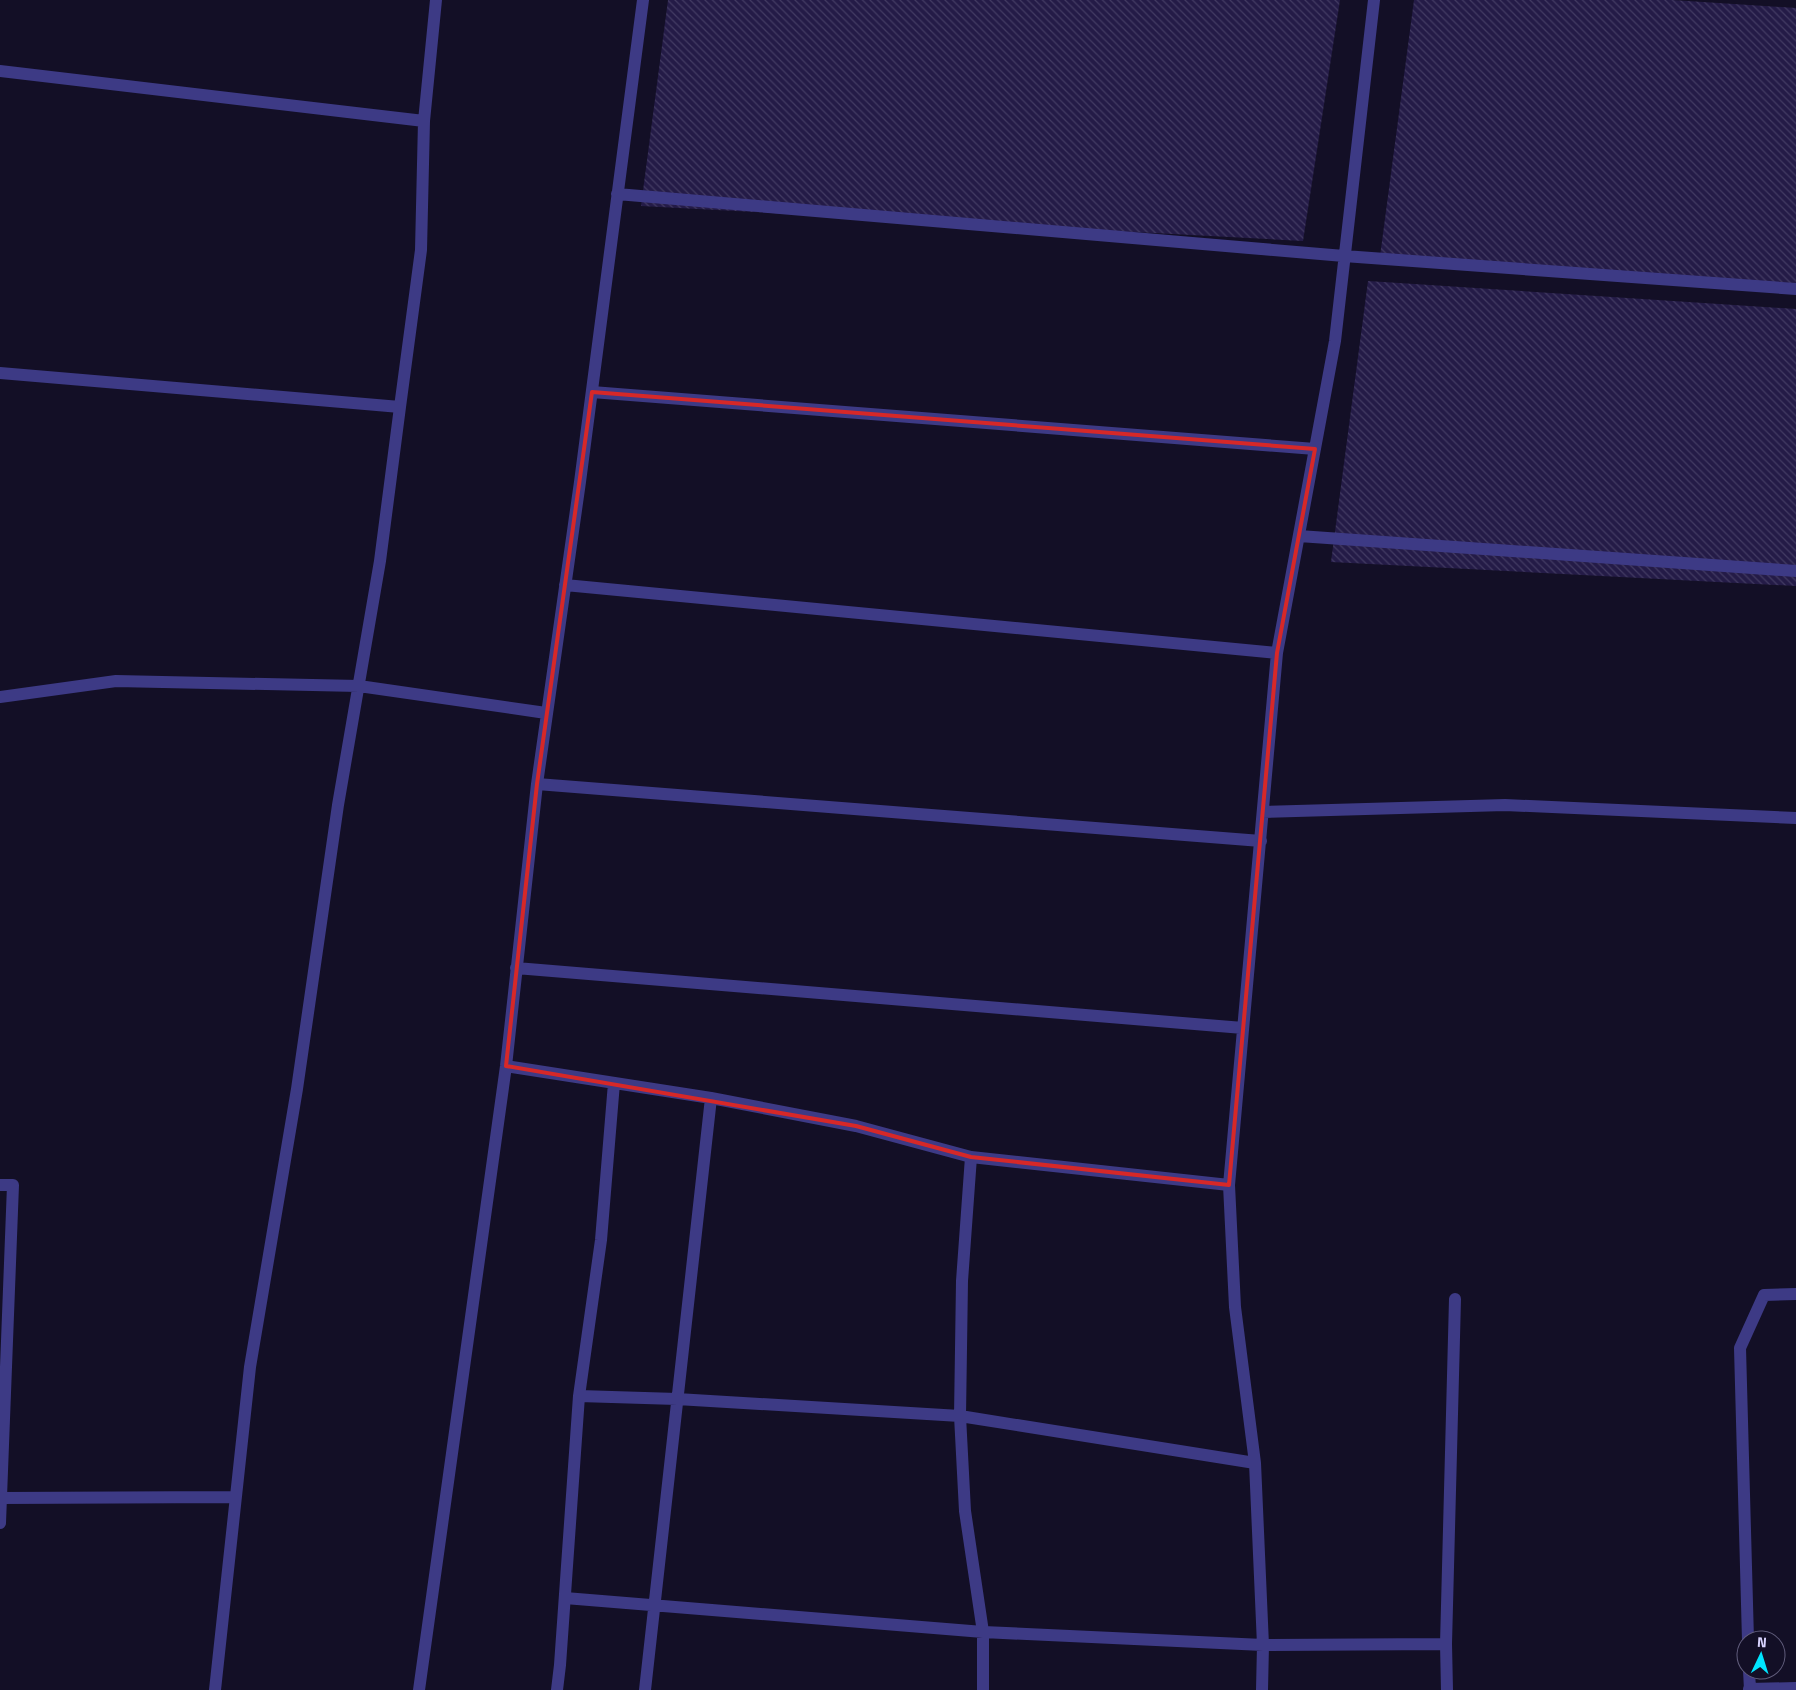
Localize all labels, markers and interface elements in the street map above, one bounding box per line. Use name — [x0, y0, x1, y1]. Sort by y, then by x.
north arrow — [1736, 1630, 1786, 1680]
text: N — [1756, 1631, 1768, 1652]

